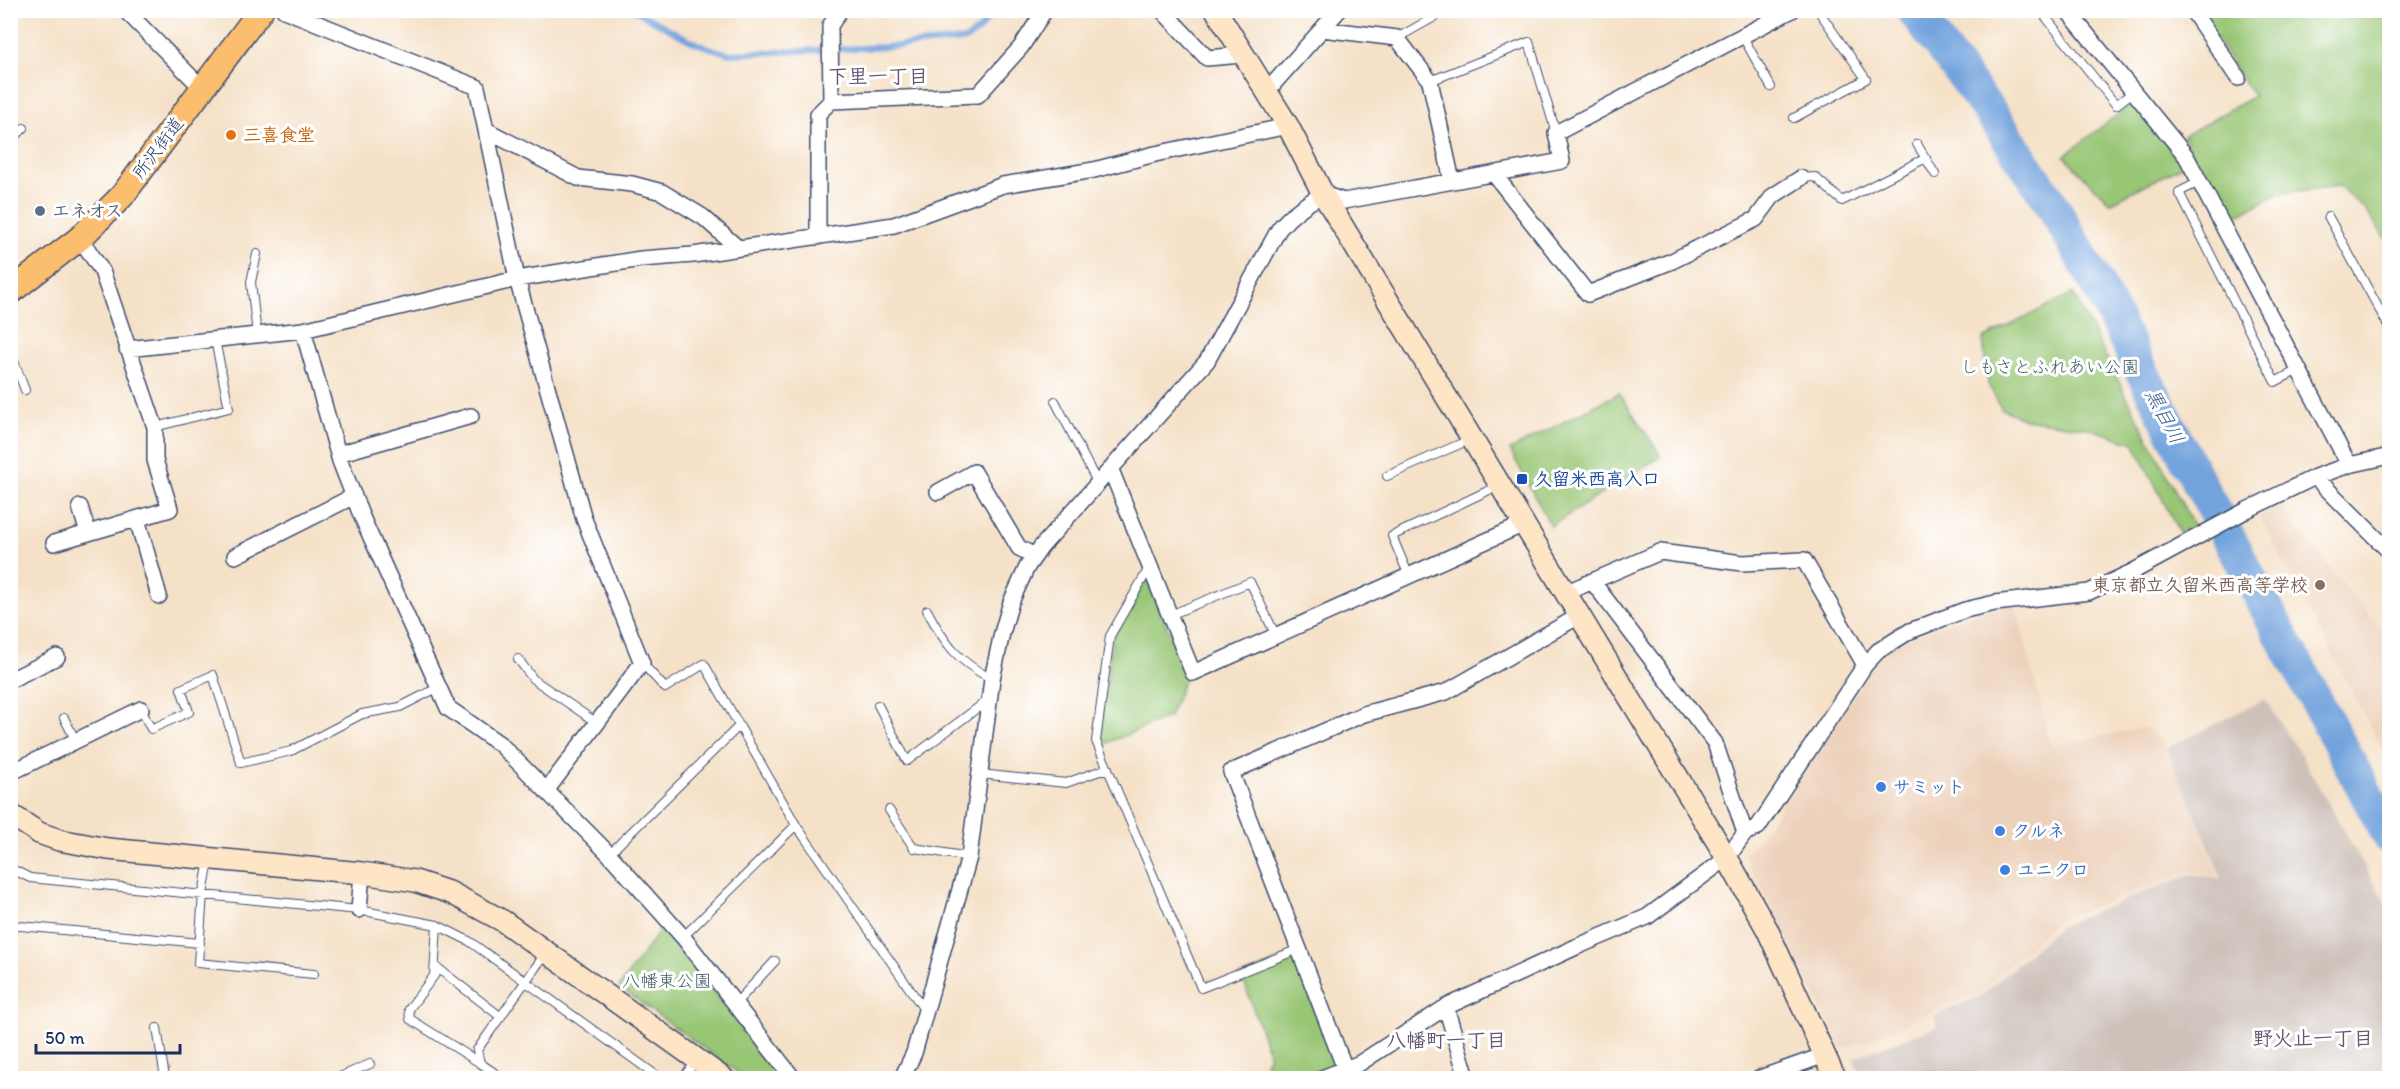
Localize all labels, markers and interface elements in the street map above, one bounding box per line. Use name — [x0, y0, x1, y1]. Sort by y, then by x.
district label: 下里一丁目 — [828, 64, 928, 88]
street label: 所沢街道 — [128, 113, 188, 183]
place label: 三喜食堂 — [243, 124, 315, 146]
marker: 三喜食堂 — [224, 128, 238, 142]
place label: エネオス — [52, 200, 123, 222]
marker: エネオス — [33, 204, 47, 218]
park label: しもさとふれあい公園 — [1961, 356, 2139, 378]
water label: 黒目川 — [2140, 384, 2190, 448]
place label: 久留米西高入口 — [1534, 468, 1660, 490]
marker: 久留米西高入口 — [1515, 472, 1529, 486]
place label: 東京都立久留米西高等学校 — [2092, 574, 2308, 596]
marker: 東京都立久留米西高等学校 — [2313, 578, 2327, 592]
place label: サミット — [1893, 776, 1965, 798]
marker: サミット — [1874, 780, 1888, 794]
place label: クルネ — [2012, 820, 2065, 842]
marker: クルネ — [1993, 824, 2007, 838]
place label: ユニクロ — [2017, 859, 2089, 881]
marker: ユニクロ — [1998, 863, 2012, 877]
park label: 八幡東公園 — [622, 970, 712, 992]
scale bar — [36, 1017, 180, 1055]
district label: 野火止一丁目 — [2253, 1026, 2373, 1050]
text: 50 m — [45, 1027, 85, 1049]
district label: 八幡町一丁目 — [1386, 1028, 1506, 1052]

